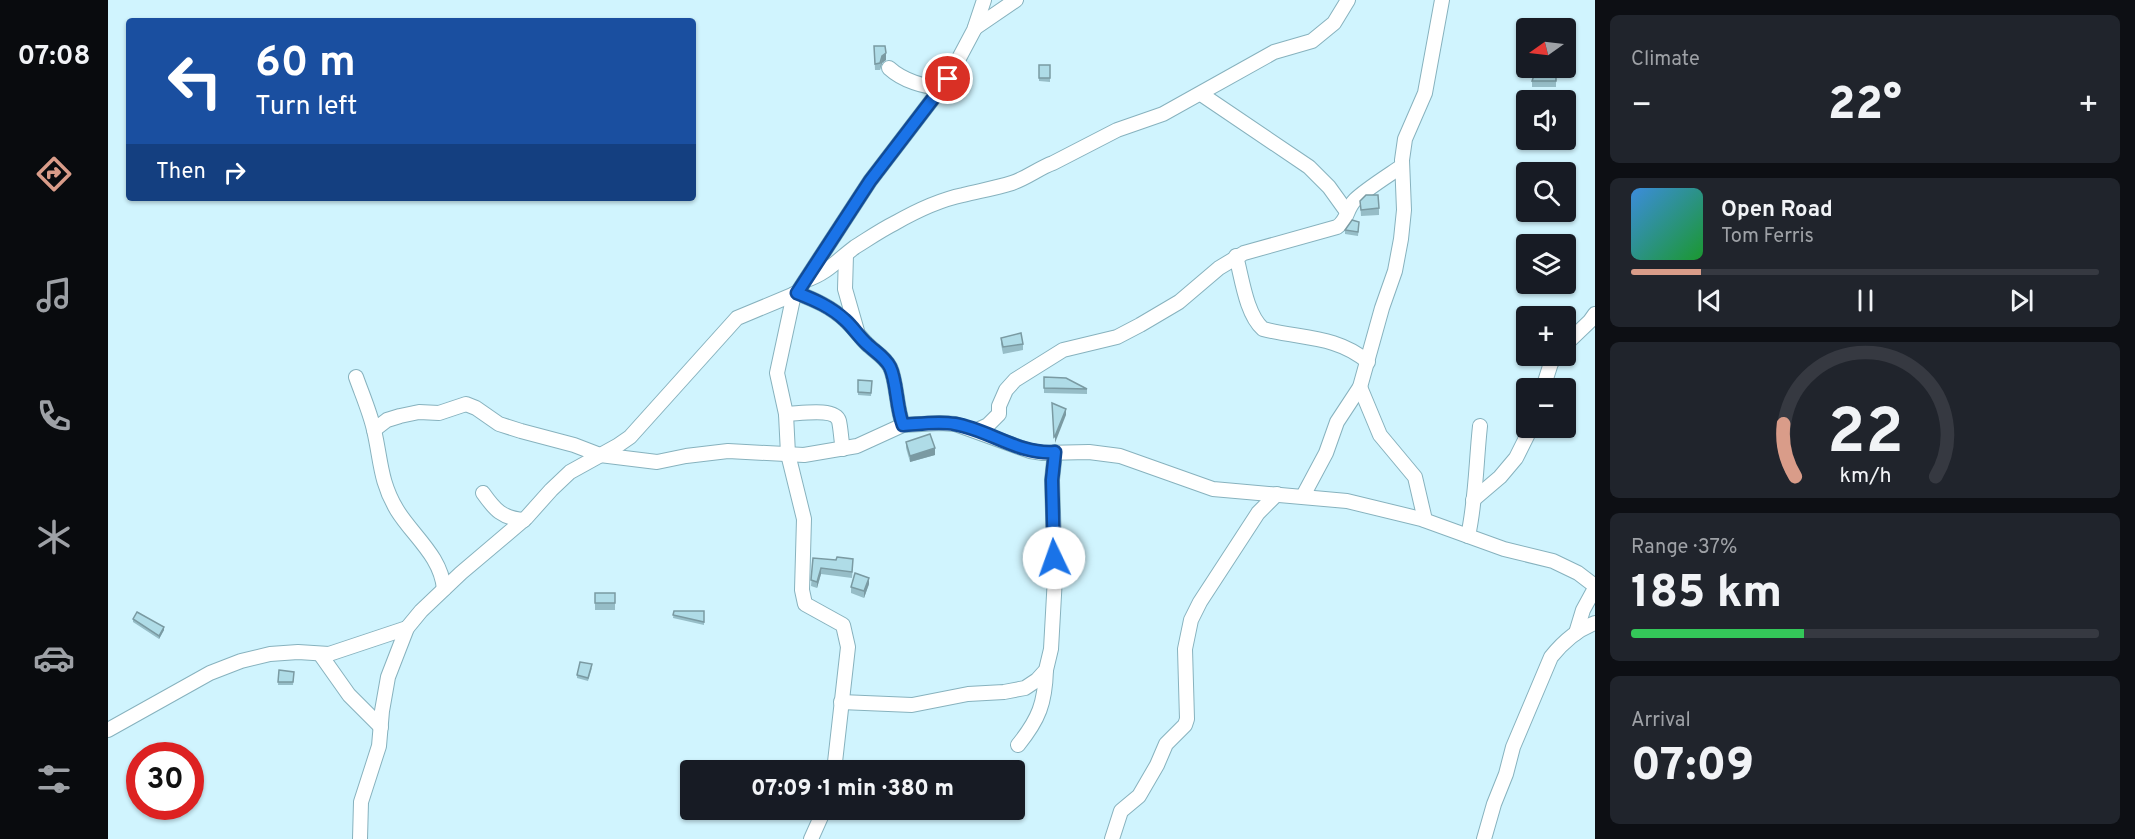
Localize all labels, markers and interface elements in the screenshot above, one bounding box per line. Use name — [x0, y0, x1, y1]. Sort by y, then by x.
north arrow — [1516, 18, 1576, 78]
map controls — [1516, 18, 1576, 438]
text: 60 m — [255, 38, 356, 91]
text: 07:08 — [17, 40, 91, 74]
icon: left — [156, 42, 234, 120]
text: Climate — [1631, 47, 1700, 73]
pin — [922, 53, 973, 104]
icon: arrive — [931, 62, 964, 95]
text: 22° — [1828, 78, 1902, 135]
text: − — [1631, 86, 1652, 128]
text: + — [2078, 86, 2099, 128]
text: Turn left — [255, 90, 357, 124]
button: sound — [1516, 90, 1576, 150]
icon: directions — [33, 153, 75, 195]
icon: right — [218, 156, 251, 189]
text: Then — [156, 159, 206, 186]
button: search — [1516, 162, 1576, 222]
text: Open Road — [1721, 197, 1833, 224]
text: Tom Ferris — [1721, 224, 1814, 250]
button: layers — [1516, 234, 1576, 294]
icon: music — [33, 274, 75, 316]
icon: previous — [1693, 284, 1726, 317]
icon: pause — [1849, 284, 1882, 317]
icon: next — [2005, 284, 2038, 317]
button: + — [1516, 306, 1576, 366]
button: − — [1516, 378, 1576, 438]
icon: phone — [33, 395, 75, 437]
text: 22 — [1827, 396, 1903, 475]
text: km/h — [1839, 463, 1891, 490]
icon: climate — [33, 516, 75, 558]
position arrow — [1022, 526, 1086, 590]
text: Range · 37% — [1631, 535, 1737, 561]
text: 185 km — [1631, 566, 1782, 623]
icon: car — [33, 637, 75, 679]
text: Arrival — [1631, 708, 1691, 734]
text: 07:09 — [1631, 739, 1754, 796]
speed limit sign: 30 — [126, 742, 204, 820]
icon: filters — [33, 758, 75, 800]
text: 07:09 · 1 min · 380 m — [751, 776, 954, 803]

